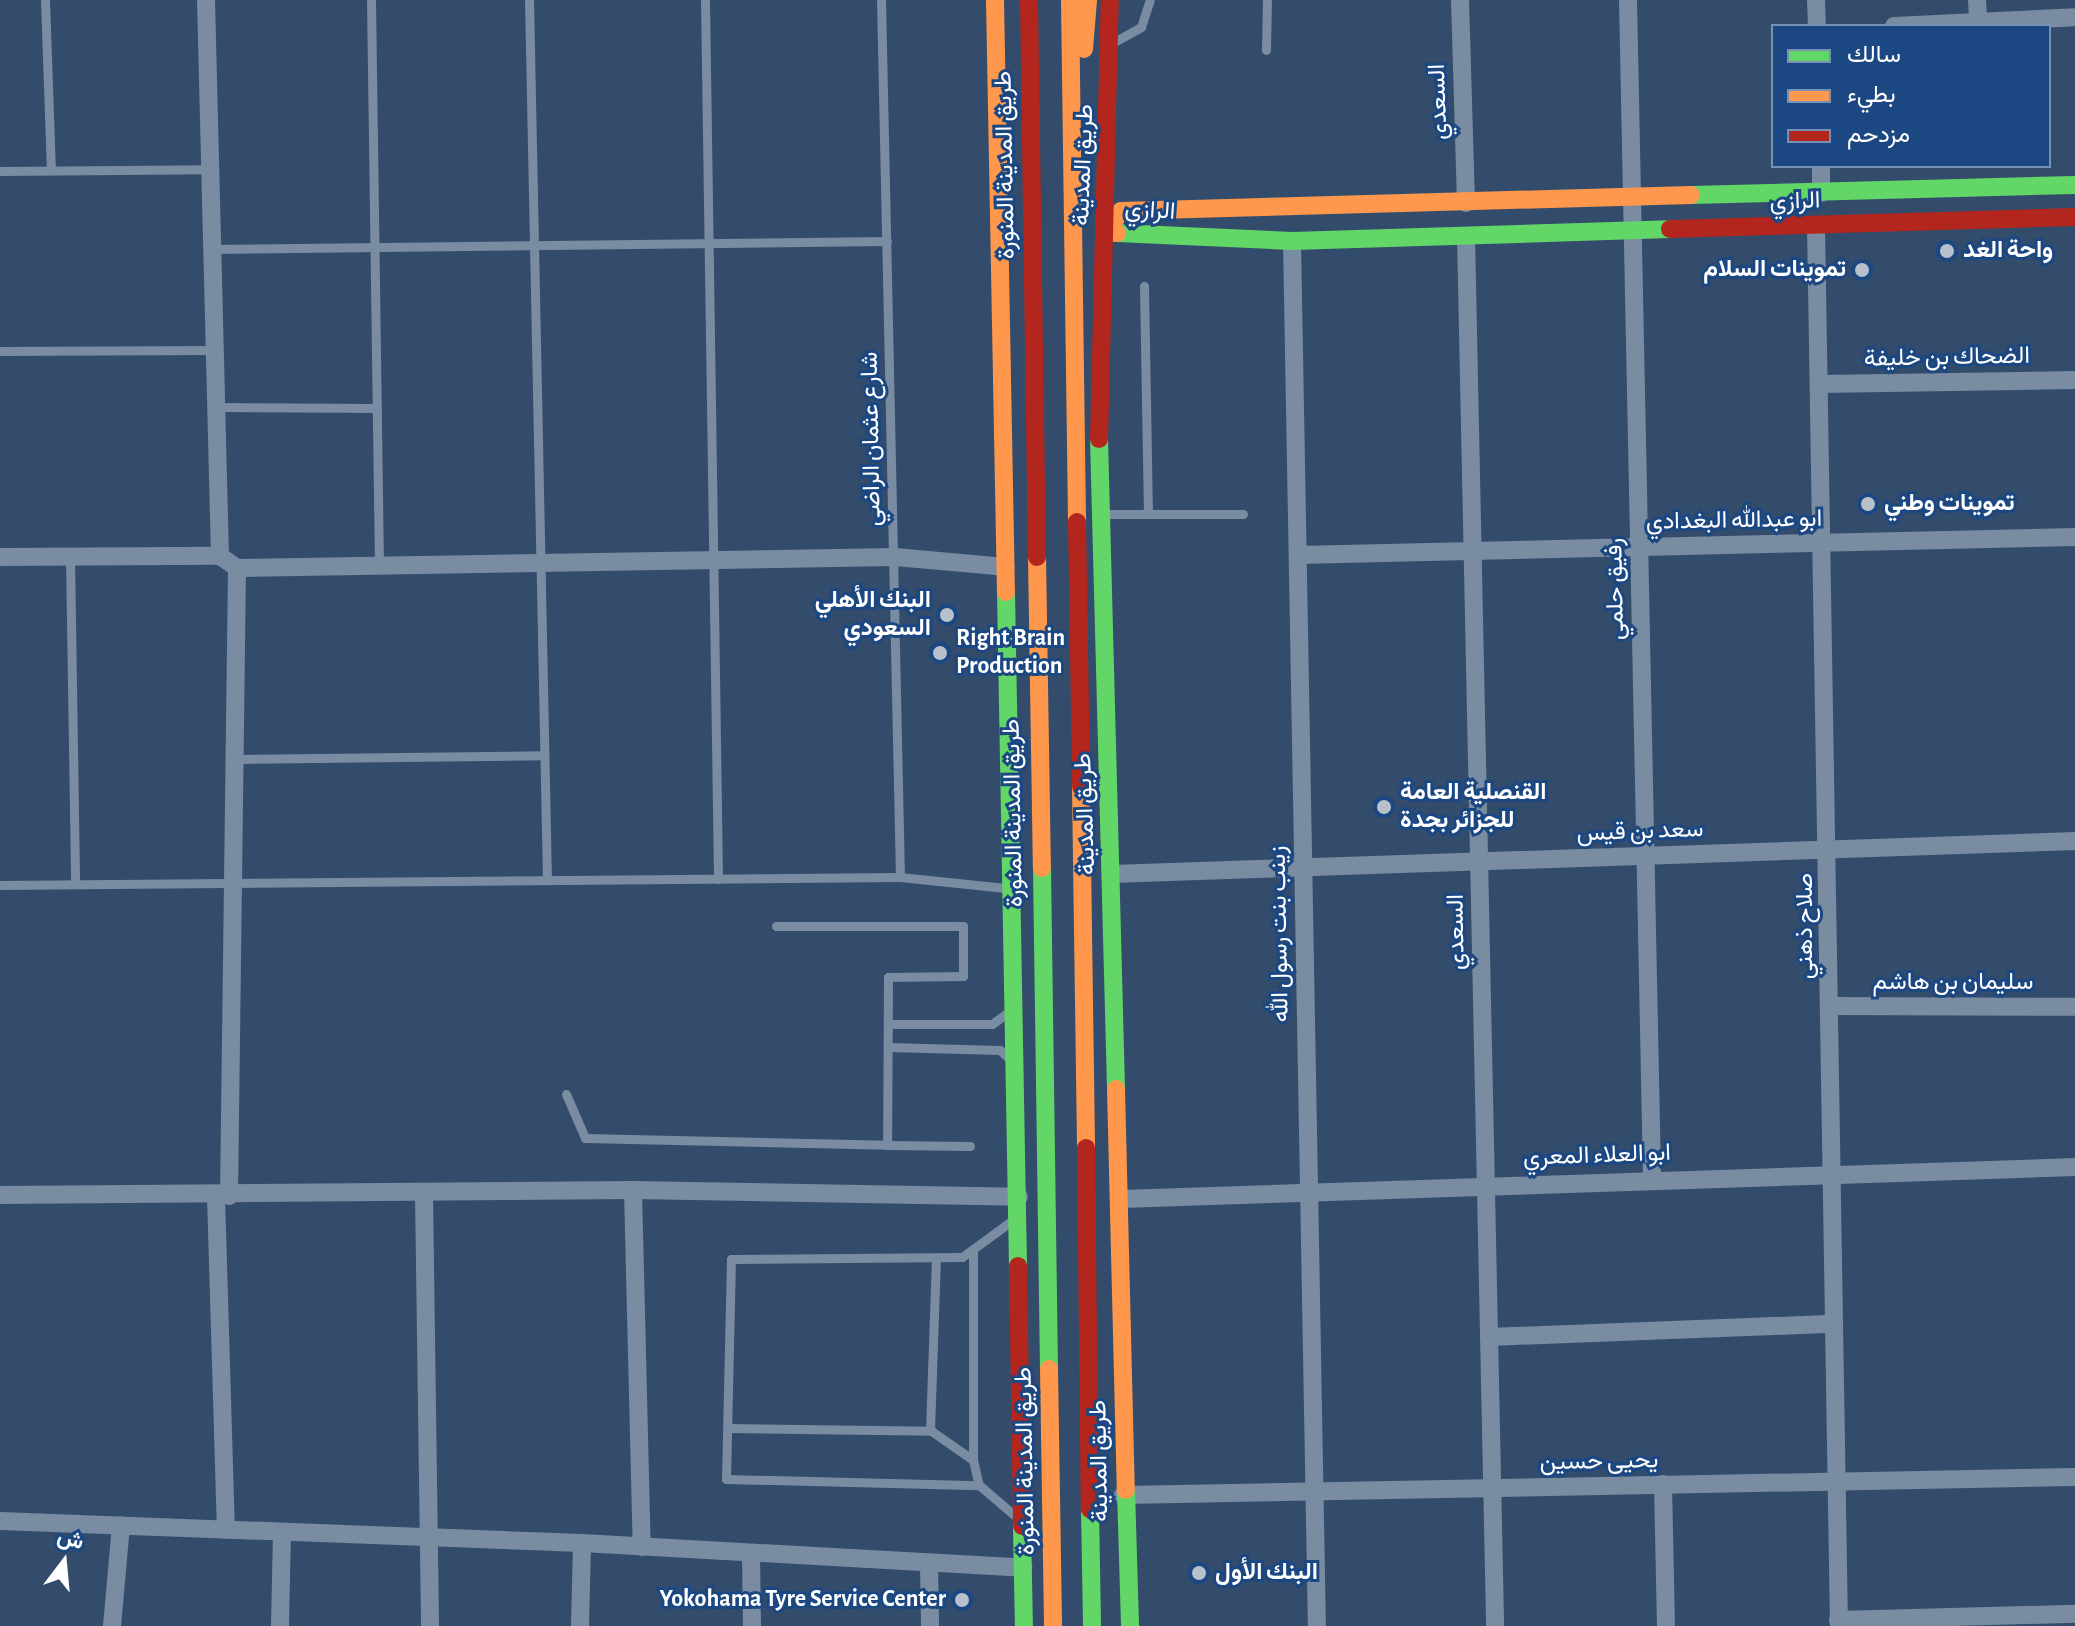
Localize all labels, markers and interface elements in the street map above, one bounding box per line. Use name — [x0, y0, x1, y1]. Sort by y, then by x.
legend — [1771, 24, 2051, 168]
text: سالك — [1847, 43, 1901, 67]
street label: السعدي — [1423, 63, 1455, 141]
street label: طريق المدينة المنورة — [990, 71, 1022, 259]
text: بطيء — [1847, 83, 1896, 107]
street label: طريق المدينة — [1067, 104, 1101, 226]
text: مزدحم — [1847, 123, 1910, 147]
street label: الرازي — [1769, 187, 1821, 217]
street label: الرازي — [1124, 195, 1176, 227]
place label: واحة الغد — [1963, 237, 2053, 265]
marker: واحة الغد — [1938, 242, 1956, 260]
place label: تموينات السلام — [1703, 256, 1846, 284]
marker: تموينات السلام — [1853, 261, 1871, 279]
street label: الضحاك بن خليفة — [1864, 342, 2030, 374]
street label: شارع عثمان الراضي — [856, 351, 888, 527]
place label: تموينات وطني — [1884, 490, 2015, 518]
marker: تموينات وطني — [1859, 495, 1877, 513]
street label: ابو عبدالله البغدادي — [1646, 505, 1822, 537]
street label: رفيق حلمي — [1601, 538, 1631, 640]
place label: البنك الأهلي السعودي — [815, 587, 931, 643]
marker: البنك الأهلي السعودي — [938, 606, 956, 624]
place label: Right Brain Production — [956, 625, 1065, 681]
marker: Right Brain Production — [931, 644, 949, 662]
street label: طريق المدينة المنورة — [998, 719, 1030, 907]
street label: طريق المدينة — [1069, 753, 1103, 875]
place label: القنصلية العامة للجزائر بجدة — [1400, 779, 1546, 835]
marker: القنصلية العامة للجزائر بجدة — [1375, 798, 1393, 816]
street label: سعد بن قيس — [1576, 815, 1704, 849]
street label: زينب بنت رسول الله — [1264, 845, 1296, 1023]
street label: صلاح ذهني — [1792, 873, 1820, 979]
street label: السعدي — [1442, 894, 1472, 970]
street label: سليمان بن هاشم — [1873, 969, 2033, 997]
street label: ابو العلاء المعري — [1523, 1139, 1671, 1173]
street label: طريق المدينة المنورة — [1010, 1367, 1042, 1555]
street label: طريق المدينة — [1085, 1400, 1115, 1522]
street label: يحيى حسين — [1539, 1447, 1659, 1477]
north arrow — [24, 1522, 104, 1602]
text: ش — [55, 1525, 86, 1553]
place label: البنك الأول — [1215, 1559, 1318, 1587]
marker: البنك الأول — [1190, 1564, 1208, 1582]
place label: Yokohama Tyre Service Center — [659, 1586, 946, 1614]
marker: Yokohama Tyre Service Center — [953, 1591, 971, 1609]

